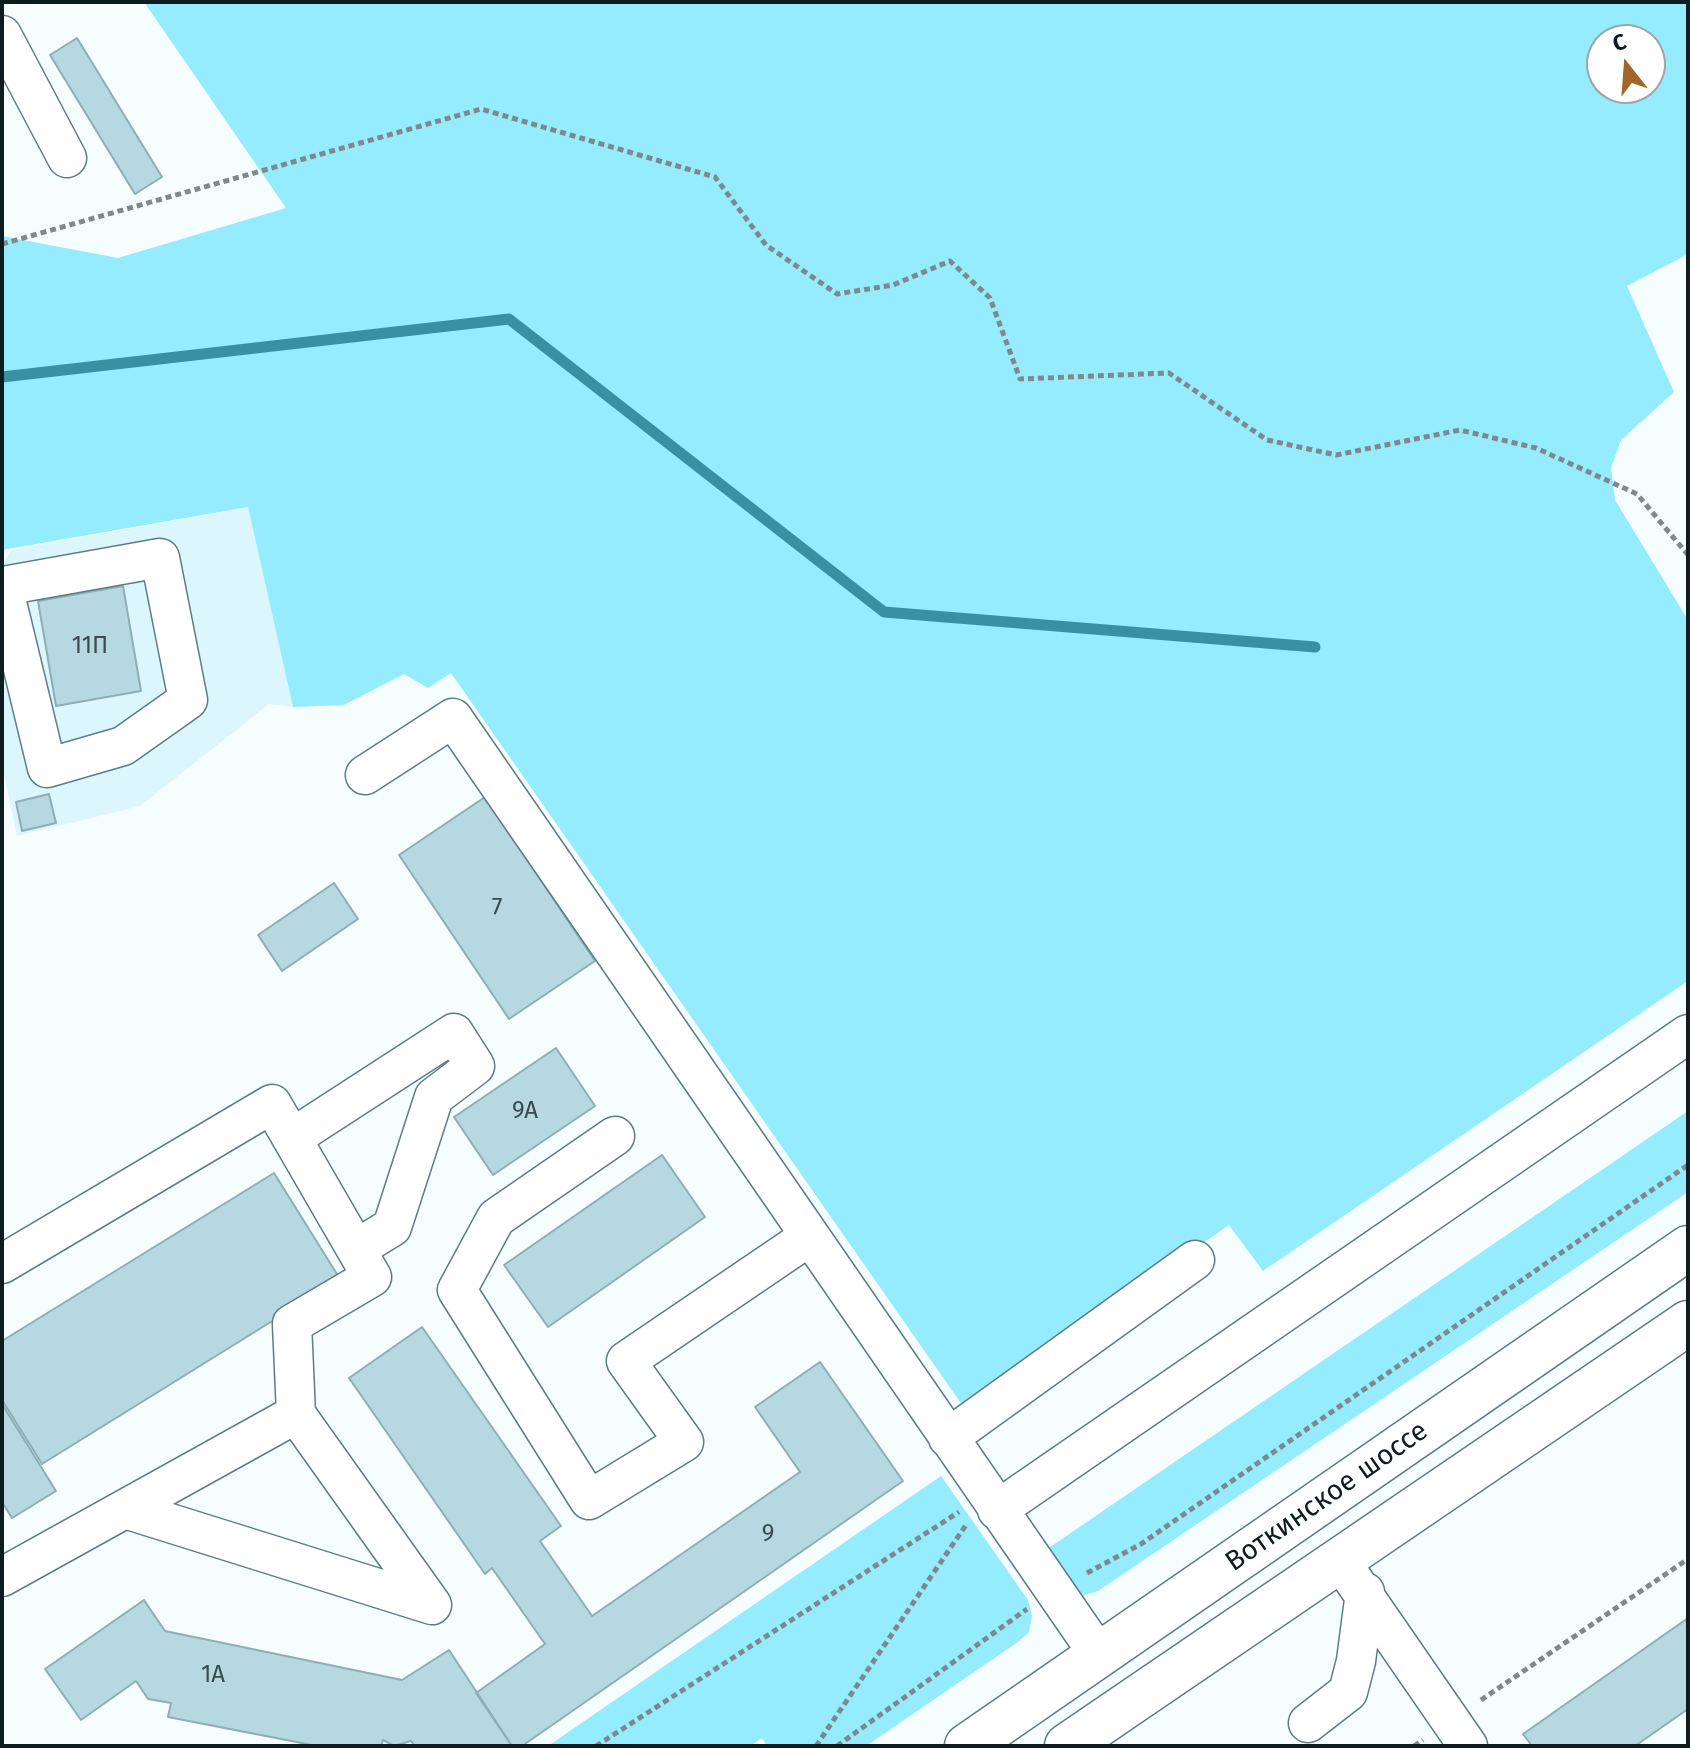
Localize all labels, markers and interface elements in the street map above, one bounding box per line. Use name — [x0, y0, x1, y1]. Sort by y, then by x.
north arrow — [1586, 24, 1666, 104]
text: С — [1609, 28, 1629, 57]
house number: 11П — [72, 632, 108, 660]
house number: 7 — [492, 894, 502, 922]
house number: 9А — [512, 1097, 538, 1125]
street label: Воткинское шоссе — [1219, 1415, 1435, 1579]
house number: 9 — [762, 1520, 774, 1548]
house number: 1А — [201, 1661, 225, 1689]

